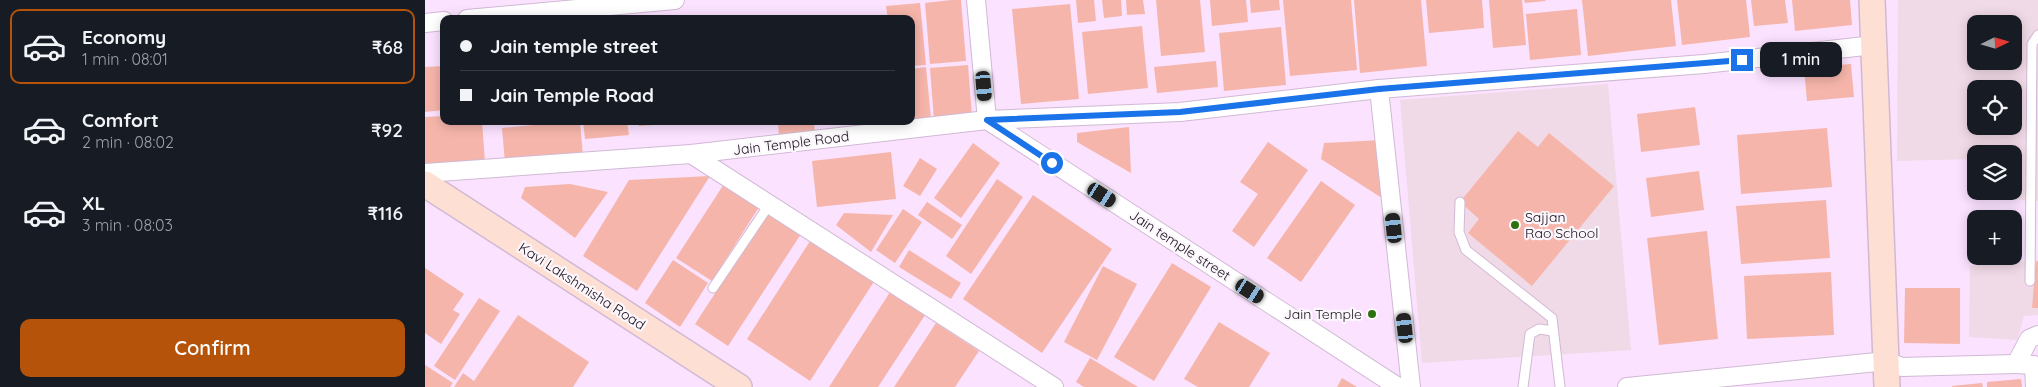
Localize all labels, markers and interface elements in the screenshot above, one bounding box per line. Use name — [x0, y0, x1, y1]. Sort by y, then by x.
north arrow — [1967, 15, 2023, 70]
map controls — [1967, 15, 2022, 265]
icon: car — [22, 24, 67, 69]
text: Economy — [82, 25, 166, 49]
text: Jain temple street — [490, 34, 658, 58]
text: ₹68 — [372, 35, 403, 59]
callout: 1 min — [1759, 42, 1842, 78]
text: 1 min · 08:01 — [82, 49, 168, 69]
route end — [1731, 49, 1753, 71]
text: 1 min — [1782, 49, 1820, 69]
car — [975, 70, 992, 102]
button: locate — [1967, 80, 2022, 135]
text: Jain Temple Road — [490, 83, 654, 107]
icon: car — [22, 107, 67, 152]
text: Comfort — [82, 108, 159, 132]
text: ₹92 — [371, 118, 403, 142]
street label: Jain Temple Road — [732, 127, 850, 159]
text: 2 min · 08:02 — [82, 132, 174, 152]
button: layers — [1967, 145, 2022, 200]
route start — [1041, 152, 1063, 174]
car — [1085, 181, 1118, 209]
icon: car — [22, 190, 67, 235]
text: XL — [82, 191, 105, 215]
text: ₹116 — [367, 201, 403, 225]
street label: Jain temple street — [1126, 206, 1234, 285]
place label: Sajjan Rao School — [1525, 208, 1598, 242]
button: + — [1967, 210, 2022, 265]
car — [1384, 212, 1403, 244]
text: 3 min · 08:03 — [82, 215, 173, 235]
marker: Sajjan Rao School — [1509, 219, 1521, 231]
street label: Kavi Lakshmisha Road — [515, 238, 649, 334]
car — [1233, 277, 1266, 305]
place label: Jain Temple — [1284, 305, 1362, 323]
marker: Jain Temple — [1366, 308, 1378, 320]
car — [1395, 312, 1414, 344]
button: Confirm — [20, 319, 405, 377]

